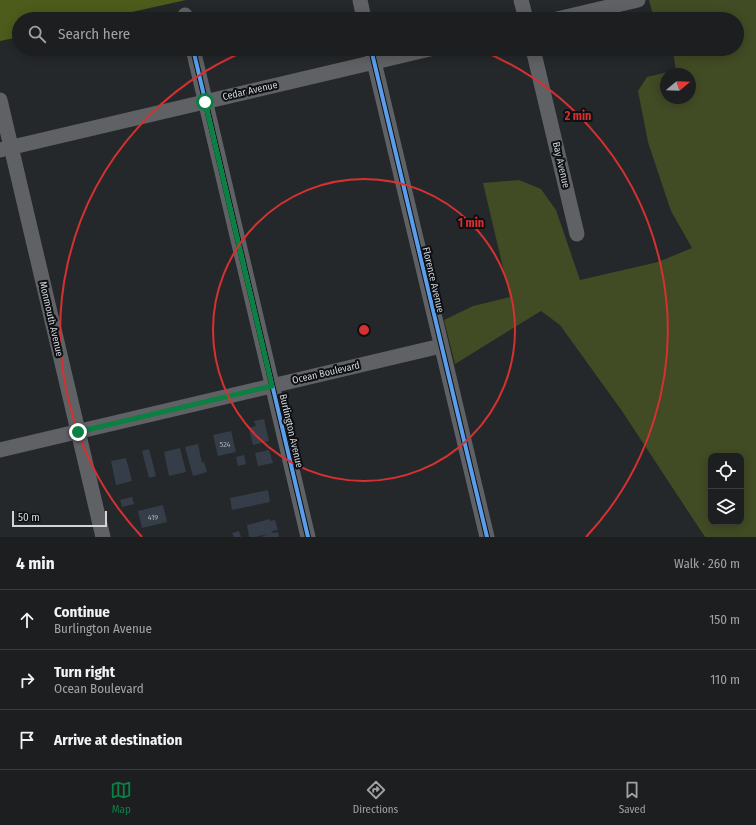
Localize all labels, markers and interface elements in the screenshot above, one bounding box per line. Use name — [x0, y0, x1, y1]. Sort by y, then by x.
search box — [12, 12, 744, 56]
icon: search — [26, 23, 48, 45]
text: Search here — [58, 25, 130, 43]
north arrow — [660, 68, 696, 104]
street label: Cedar Avenue — [221, 79, 279, 103]
route start — [196, 93, 214, 111]
text: 2 min — [564, 109, 591, 123]
street label: Bay Avenue — [550, 141, 572, 189]
text: 1 min — [458, 216, 484, 230]
street label: Florence Avenue — [420, 246, 446, 314]
street label: Monmouth Avenue — [37, 280, 65, 358]
centre of rings — [357, 323, 371, 337]
street label: Ocean Boulevard — [291, 359, 361, 387]
street label: Burlington Avenue — [277, 393, 305, 469]
route end — [69, 423, 87, 441]
house number: 524 — [220, 440, 231, 449]
map controls — [708, 453, 744, 525]
button: locate — [708, 453, 744, 489]
button: layers — [708, 489, 744, 525]
scale bar — [12, 509, 107, 528]
text: 50 m — [18, 511, 40, 524]
house number: 419 — [148, 513, 158, 522]
text: 4 min — [16, 553, 55, 574]
text: Walk · 260 m — [674, 556, 740, 571]
text: Continue — [54, 603, 110, 621]
icon: ahead — [16, 609, 38, 631]
text: 150 m — [709, 612, 740, 627]
text: Burlington Avenue — [54, 621, 152, 636]
text: Turn right — [54, 663, 115, 681]
icon: right — [16, 669, 38, 691]
text: 110 m — [710, 672, 740, 687]
text: Ocean Boulevard — [54, 681, 144, 696]
icon: arrive — [16, 729, 38, 751]
text: Arrive at destination — [54, 731, 182, 749]
tab: Map — [110, 779, 132, 816]
tab: Directions — [353, 779, 398, 816]
tab: Saved — [619, 779, 646, 816]

